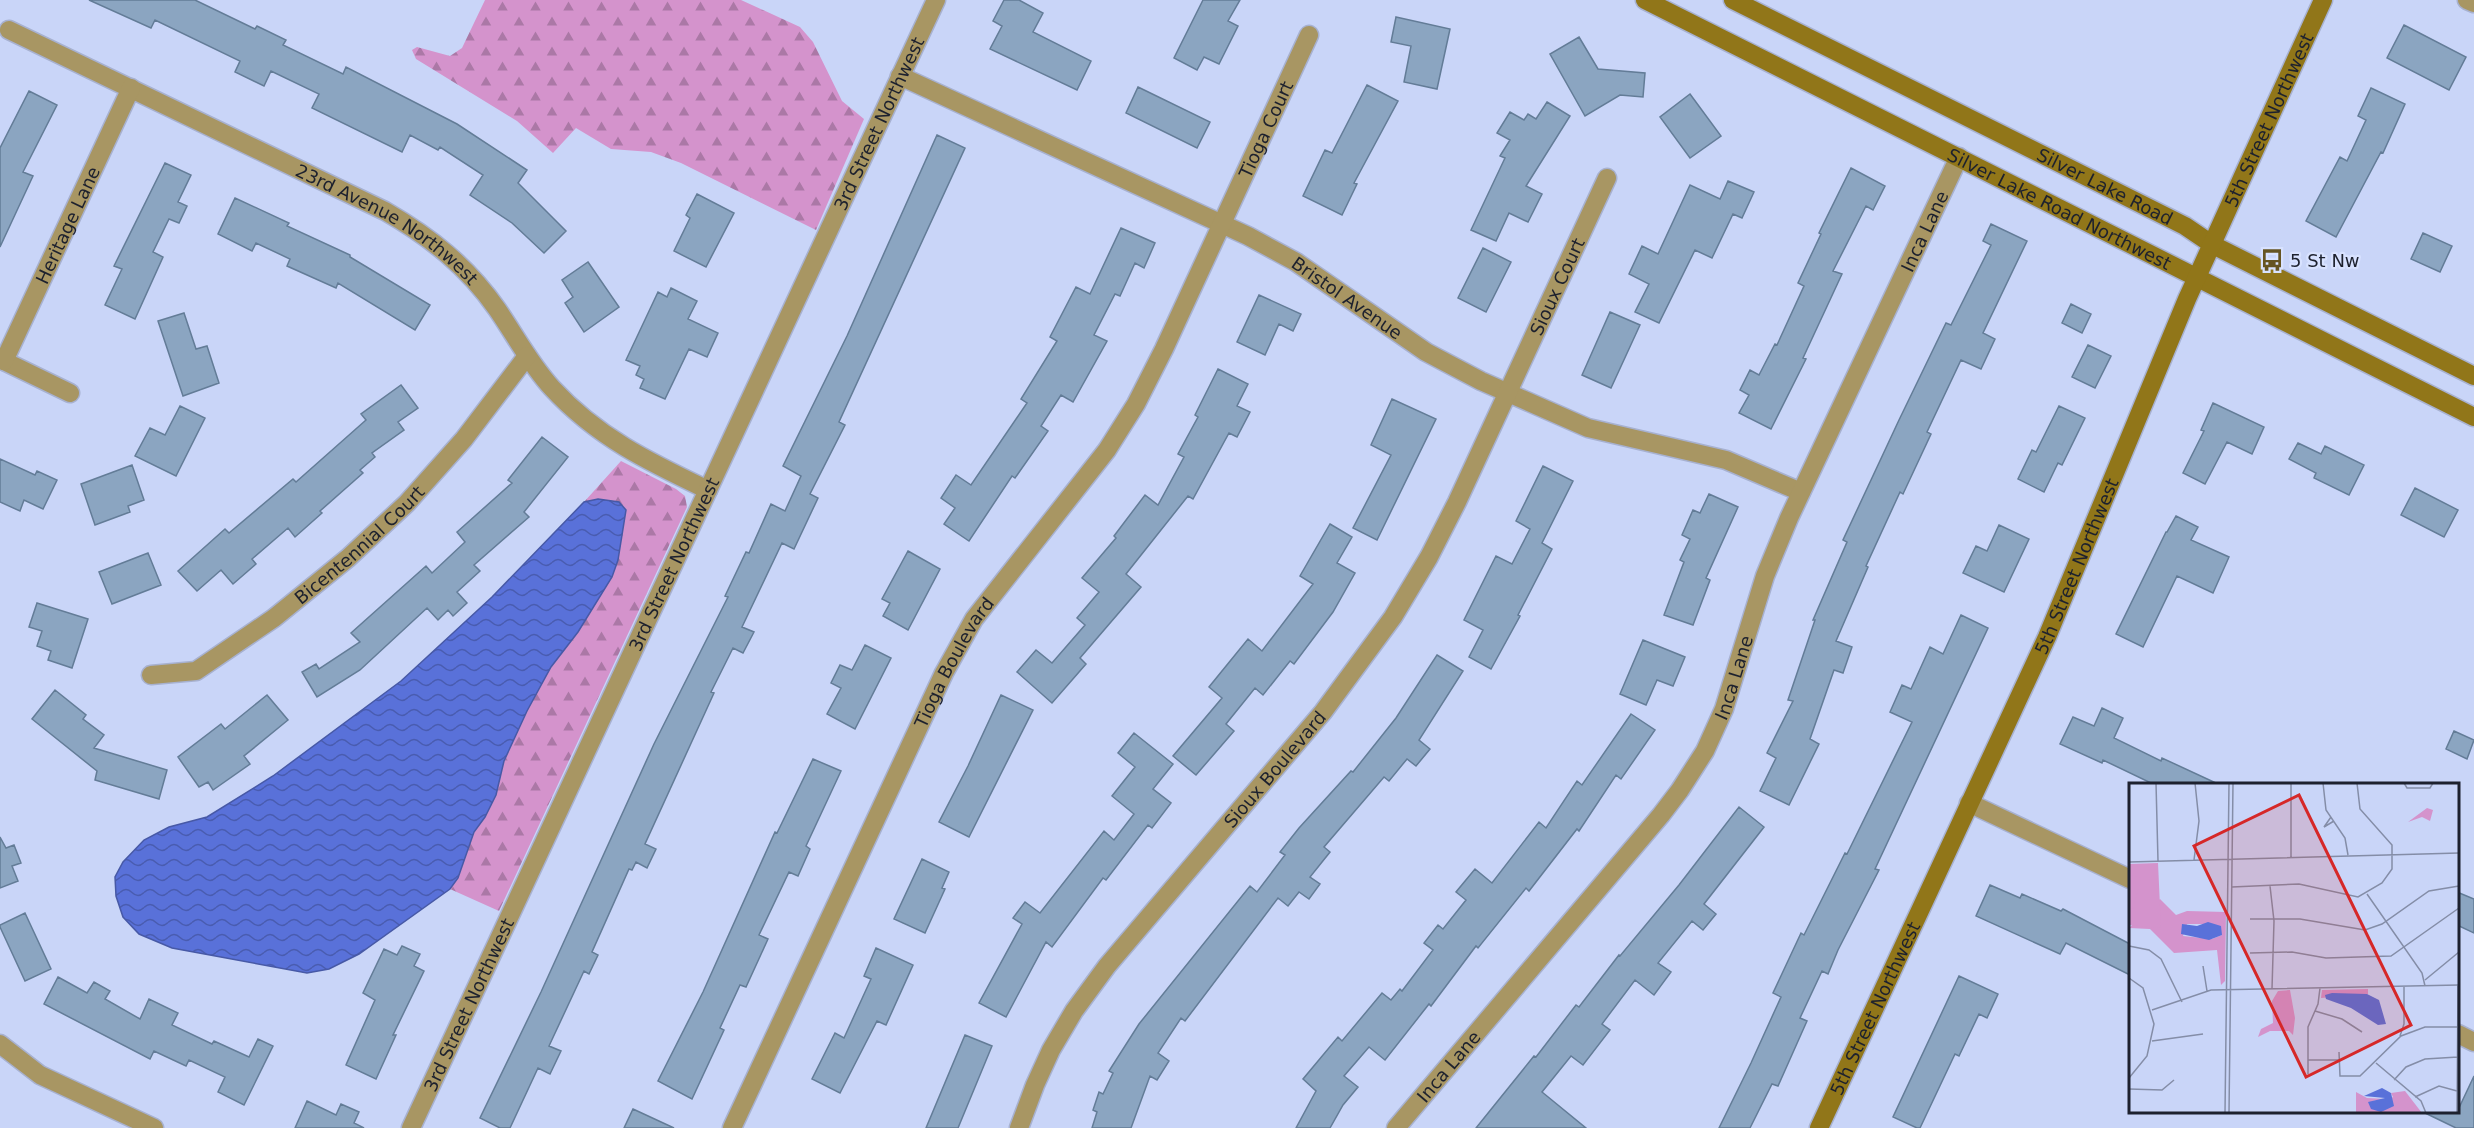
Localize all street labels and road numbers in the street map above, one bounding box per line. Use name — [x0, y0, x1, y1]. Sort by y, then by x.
street label: 5th Street Northwest — [2220, 30, 2317, 210]
street label: 3rd Street Northwest — [829, 33, 928, 213]
street label: Tioga Court — [1234, 78, 1297, 182]
street label: Silver Lake Road Northwest — [1944, 143, 2175, 274]
street label: Silver Lake Road — [2034, 143, 2177, 229]
street label: 23rd Avenue Northwest — [293, 159, 483, 289]
street label: Heritage Lane — [31, 163, 104, 287]
street label: Inca Lane — [1896, 187, 1952, 275]
street label: Sioux Court — [1525, 235, 1588, 338]
street label: Bristol Avenue — [1288, 252, 1407, 343]
street label: 3rd Street Northwest — [624, 474, 723, 654]
street label: 5th Street Northwest — [2030, 475, 2122, 658]
street label: Bicentennial Court — [290, 481, 428, 608]
street label: Tioga Boulevard — [909, 593, 998, 732]
street label: Inca Lane — [1710, 633, 1757, 723]
street label: Sioux Boulevard — [1219, 706, 1330, 832]
street label: 3rd Street Northwest — [419, 915, 518, 1095]
street label: 5th Street Northwest — [1825, 918, 1924, 1098]
street label: Inca Lane — [1412, 1026, 1484, 1106]

